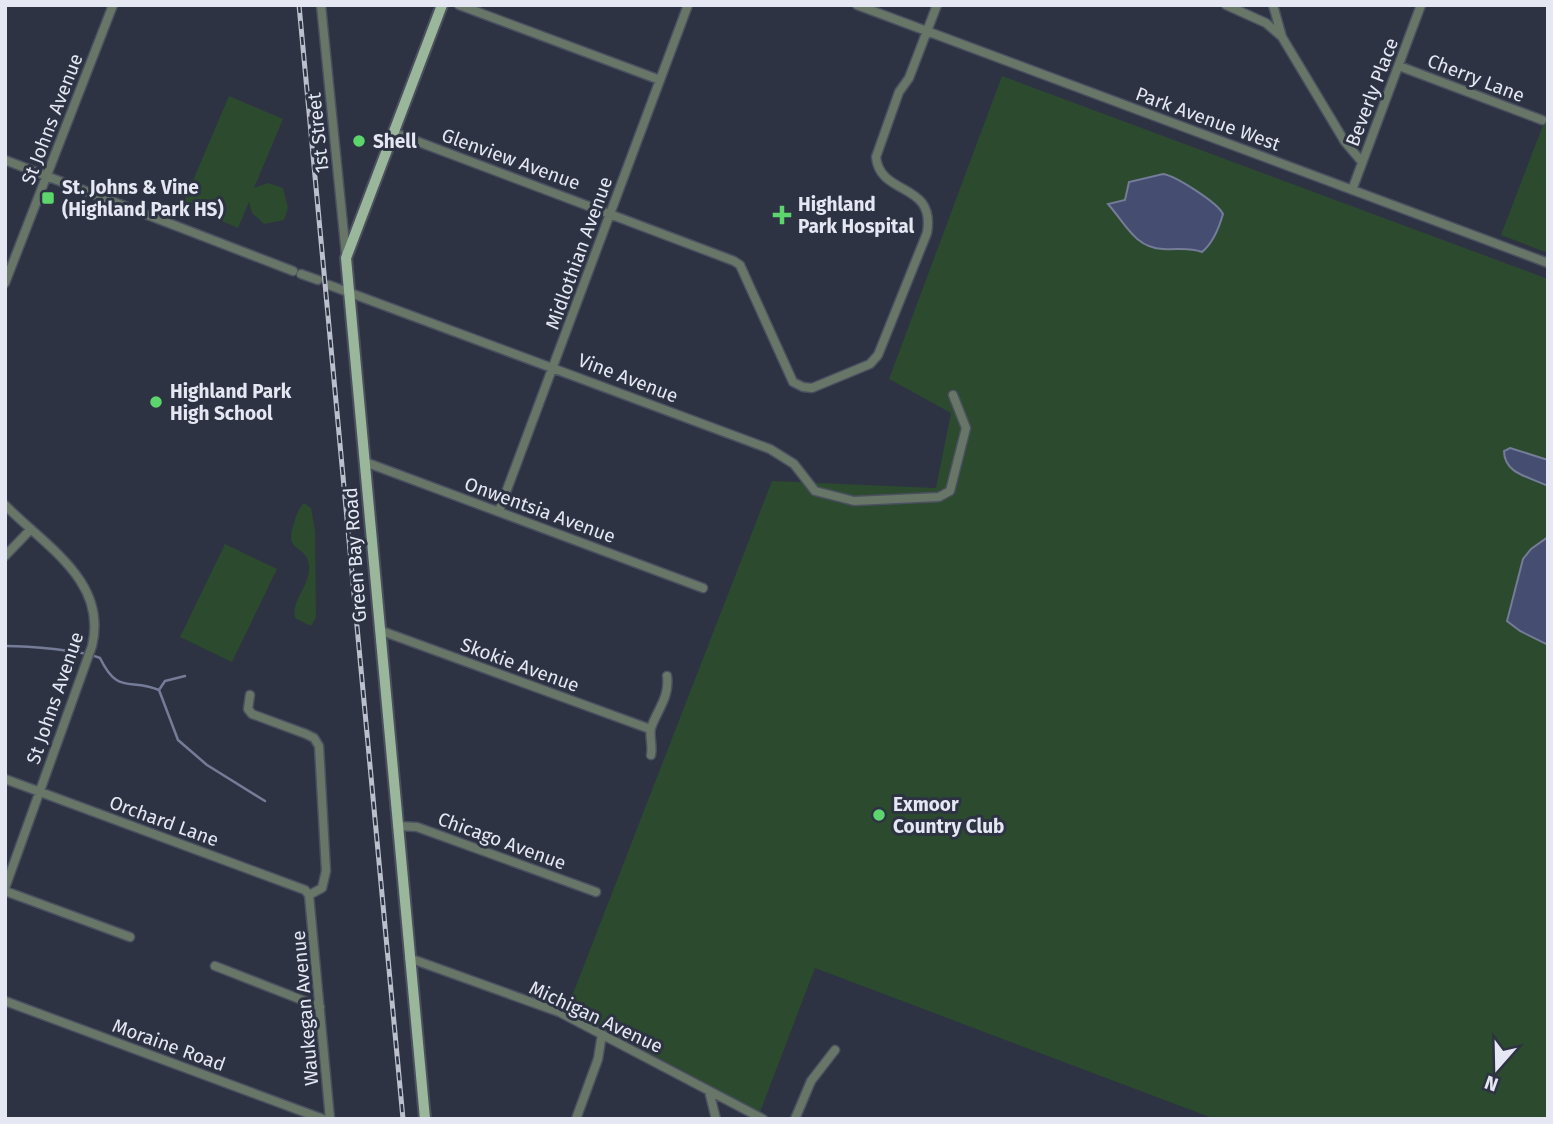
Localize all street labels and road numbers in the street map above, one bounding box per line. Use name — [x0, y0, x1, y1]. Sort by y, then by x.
street label: Beverly Place — [1341, 35, 1403, 149]
street label: Cherry Lane — [1424, 49, 1528, 107]
street label: St Johns Avenue — [16, 50, 88, 188]
street label: Park Avenue West — [1133, 82, 1284, 156]
street label: 1st Street — [302, 92, 334, 174]
street label: Glenview Avenue — [439, 123, 583, 195]
street label: Midlothian Avenue — [541, 173, 617, 333]
street label: Vine Avenue — [575, 348, 681, 408]
street label: Onwentsia Avenue — [461, 472, 619, 548]
street label: Green Bay Road — [339, 487, 371, 623]
street label: St Johns Avenue — [22, 629, 88, 767]
street label: Skokie Avenue — [458, 633, 582, 697]
street label: Orchard Lane — [106, 791, 222, 851]
street label: Chicago Avenue — [435, 807, 569, 875]
street label: Waukegan Avenue — [287, 930, 323, 1086]
street label: Michigan Avenue — [526, 976, 666, 1058]
street label: Moraine Road — [109, 1014, 229, 1076]

